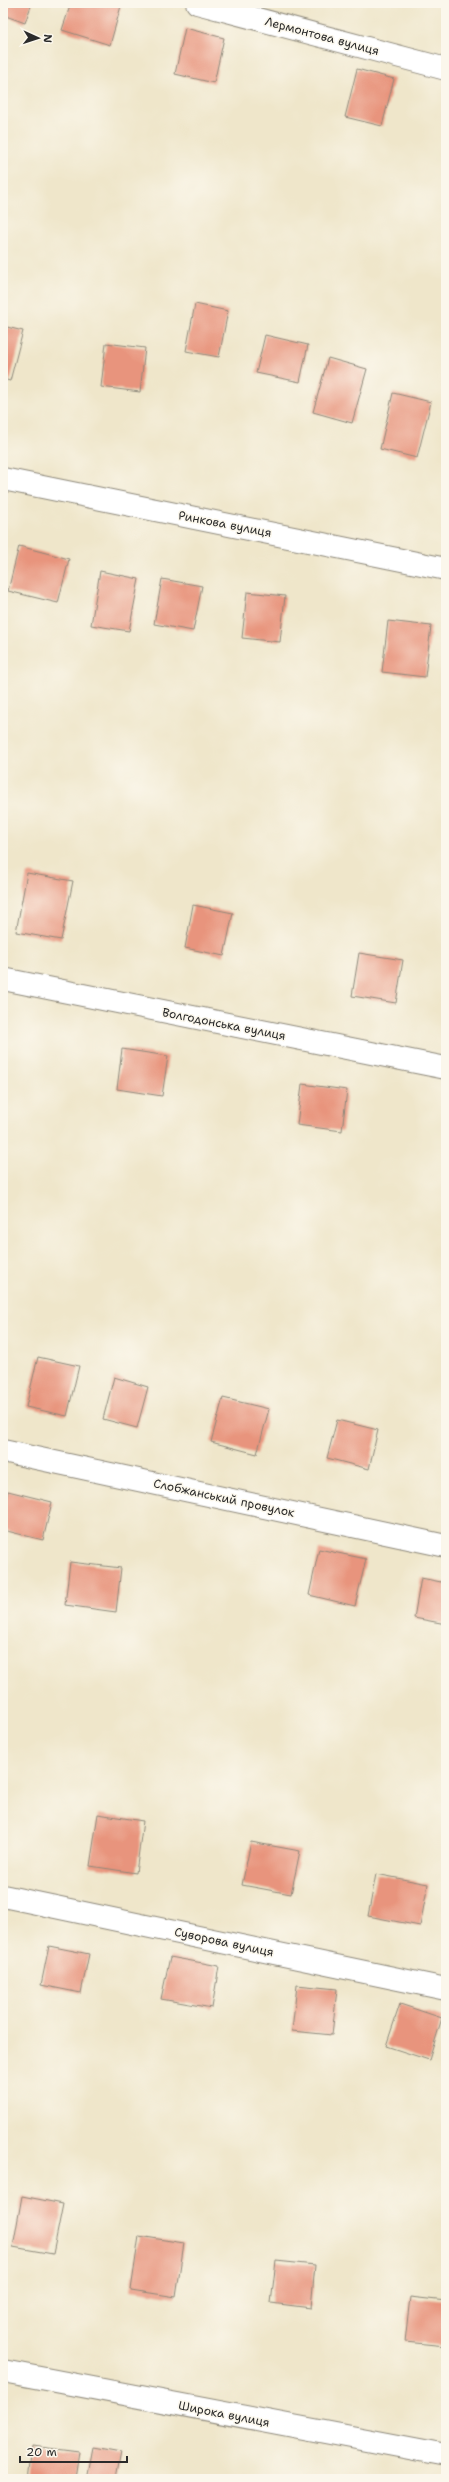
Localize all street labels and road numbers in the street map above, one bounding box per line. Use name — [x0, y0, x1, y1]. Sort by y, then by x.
street label: Лермонтова вулиця — [263, 13, 381, 59]
street label: Ринкова вулиця — [177, 507, 273, 541]
street label: Волгодонська вулиця — [161, 1004, 287, 1044]
street label: Слобжанський провулок — [152, 1475, 297, 1521]
street label: Суворова вулиця — [173, 1924, 275, 1960]
street label: Широка вулиця — [177, 2397, 271, 2431]

